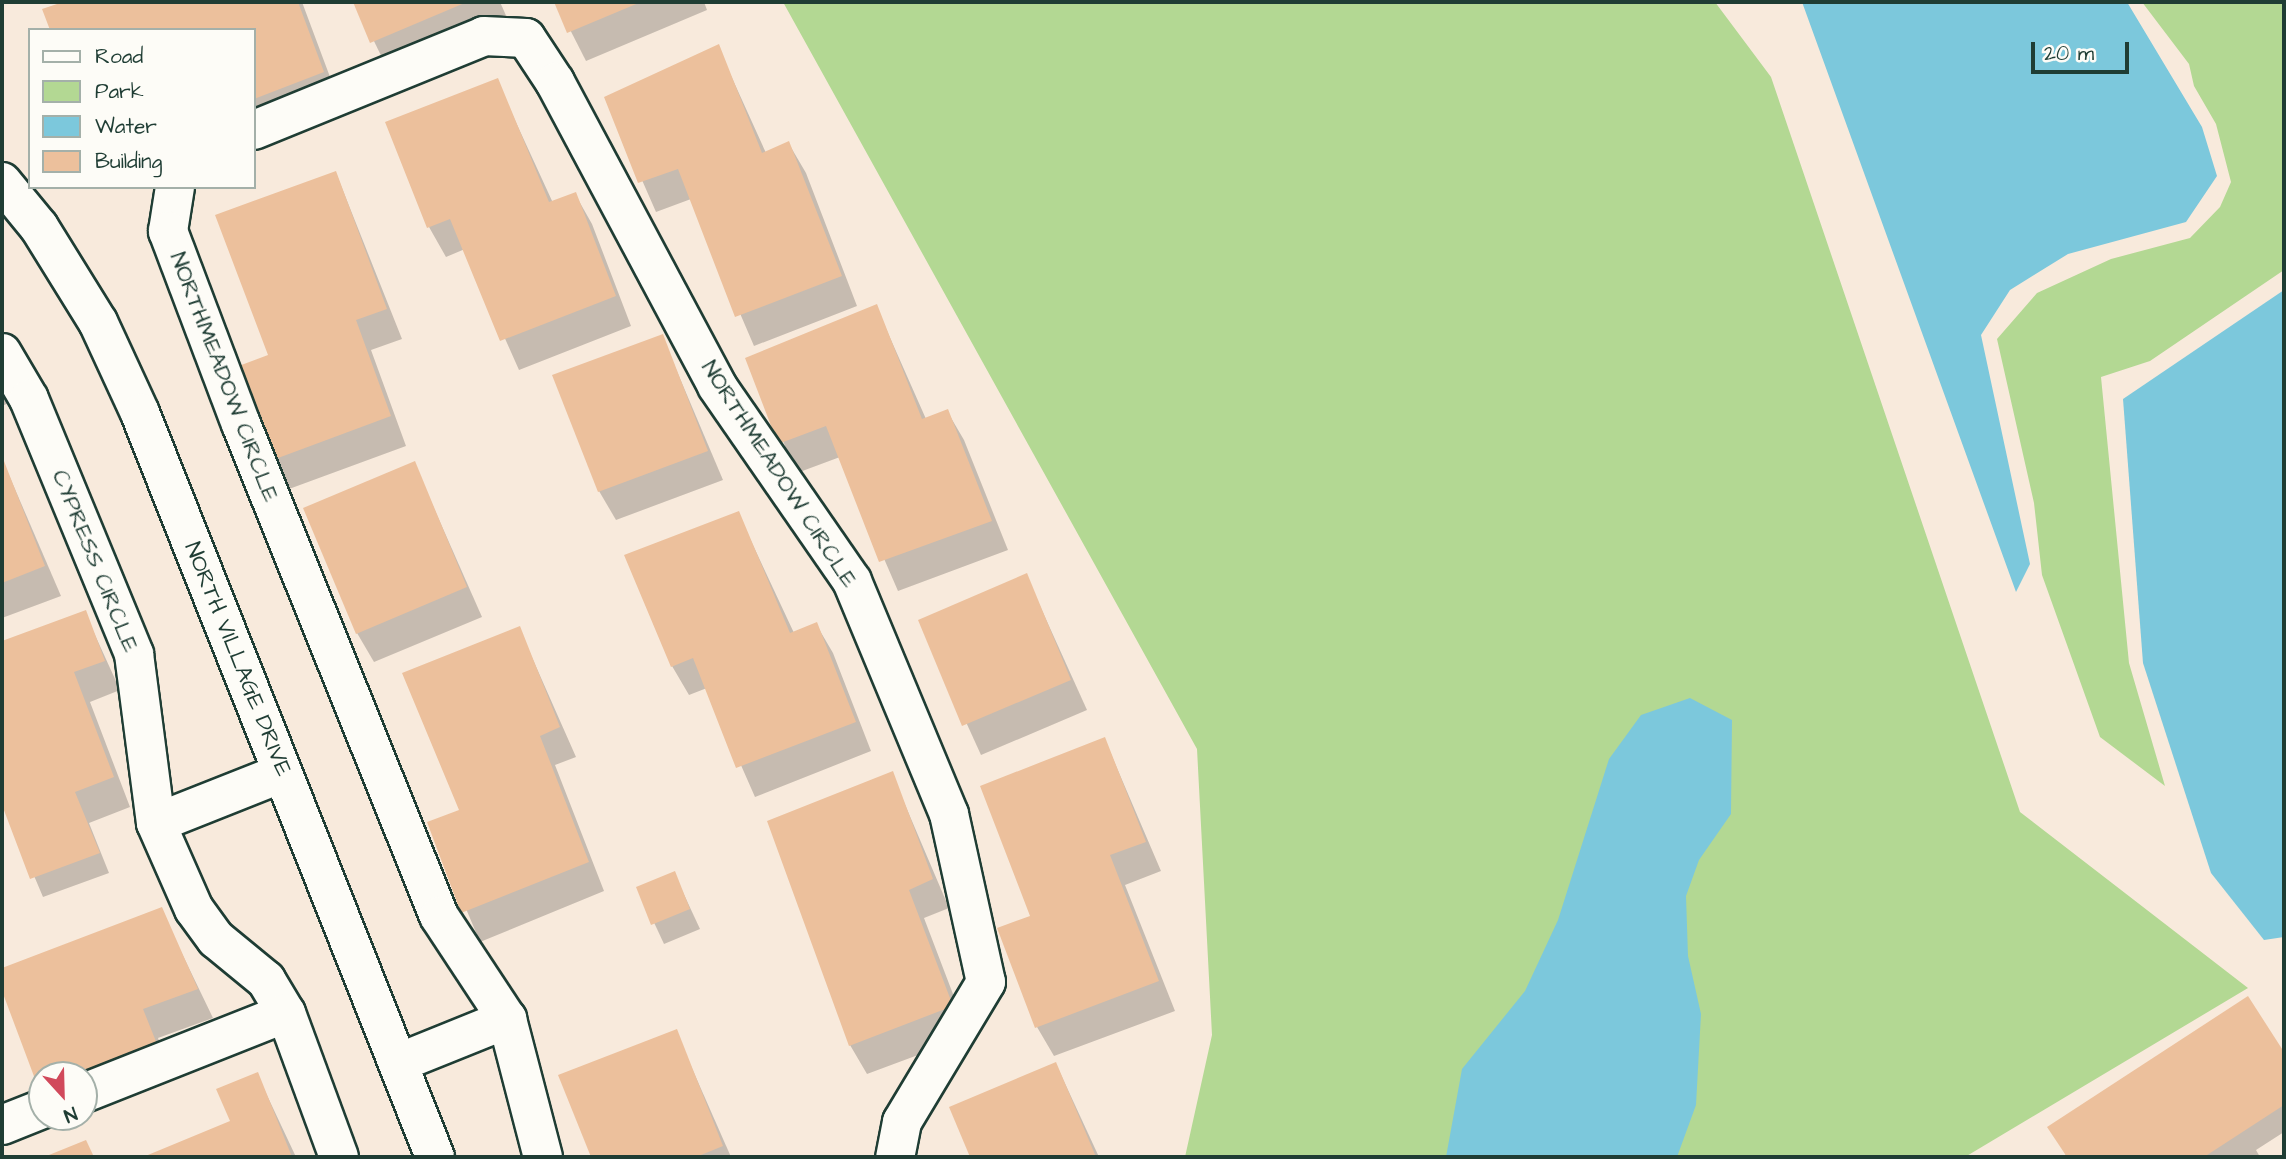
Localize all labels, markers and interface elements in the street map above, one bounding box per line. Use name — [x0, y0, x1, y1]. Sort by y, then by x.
legend — [28, 28, 256, 189]
scale bar — [2034, 28, 2132, 72]
text: 20 m — [2044, 39, 2094, 68]
text: Road — [95, 42, 143, 71]
text: Park — [95, 77, 144, 106]
text: Water — [95, 112, 157, 141]
text: Building — [95, 147, 162, 176]
street label: NORTHMEADOW CIRCLE — [164, 248, 284, 506]
street label: NORTHMEADOW CIRCLE — [695, 355, 863, 593]
street label: CYPRESS CIRCLE — [46, 466, 144, 656]
street label: NORTH VILLAGE DRIVE — [178, 538, 298, 780]
north arrow — [28, 1061, 98, 1131]
text: N — [60, 1099, 81, 1129]

